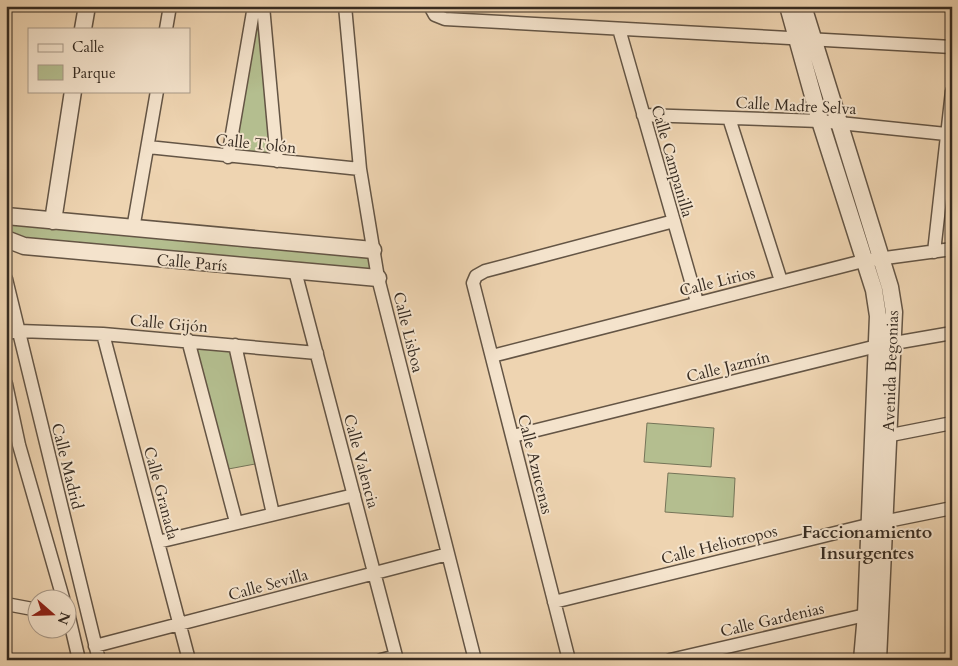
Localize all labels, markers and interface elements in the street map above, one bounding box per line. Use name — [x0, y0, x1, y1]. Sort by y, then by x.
legend — [28, 28, 190, 92]
text: Calle — [72, 37, 105, 57]
text: Parque — [72, 63, 116, 83]
street label: Calle Madre Selva — [735, 92, 857, 120]
street label: Calle Campanilla — [646, 103, 699, 220]
street label: Calle Tolón — [214, 129, 297, 159]
street label: Calle París — [156, 249, 228, 277]
street label: Calle Lirios — [677, 262, 757, 302]
street label: Calle Lisboa — [387, 290, 429, 375]
street label: Calle Gijón — [129, 310, 209, 338]
street label: Avenida Begonias — [878, 310, 904, 432]
street label: Calle Jazmín — [684, 346, 772, 388]
street label: Calle Valencia — [338, 412, 384, 511]
street label: Calle Azucenas — [512, 412, 558, 516]
street label: Calle Madrid — [46, 421, 88, 512]
street label: Calle Granada — [138, 444, 184, 542]
street label: Calle Heliotropos — [659, 520, 780, 570]
district label: Faccionamiento Insurgentes — [802, 520, 932, 566]
street label: Calle Sevilla — [226, 564, 311, 606]
north arrow — [28, 588, 78, 638]
street label: Calle Gardenias — [718, 597, 826, 643]
text: N — [53, 609, 75, 627]

